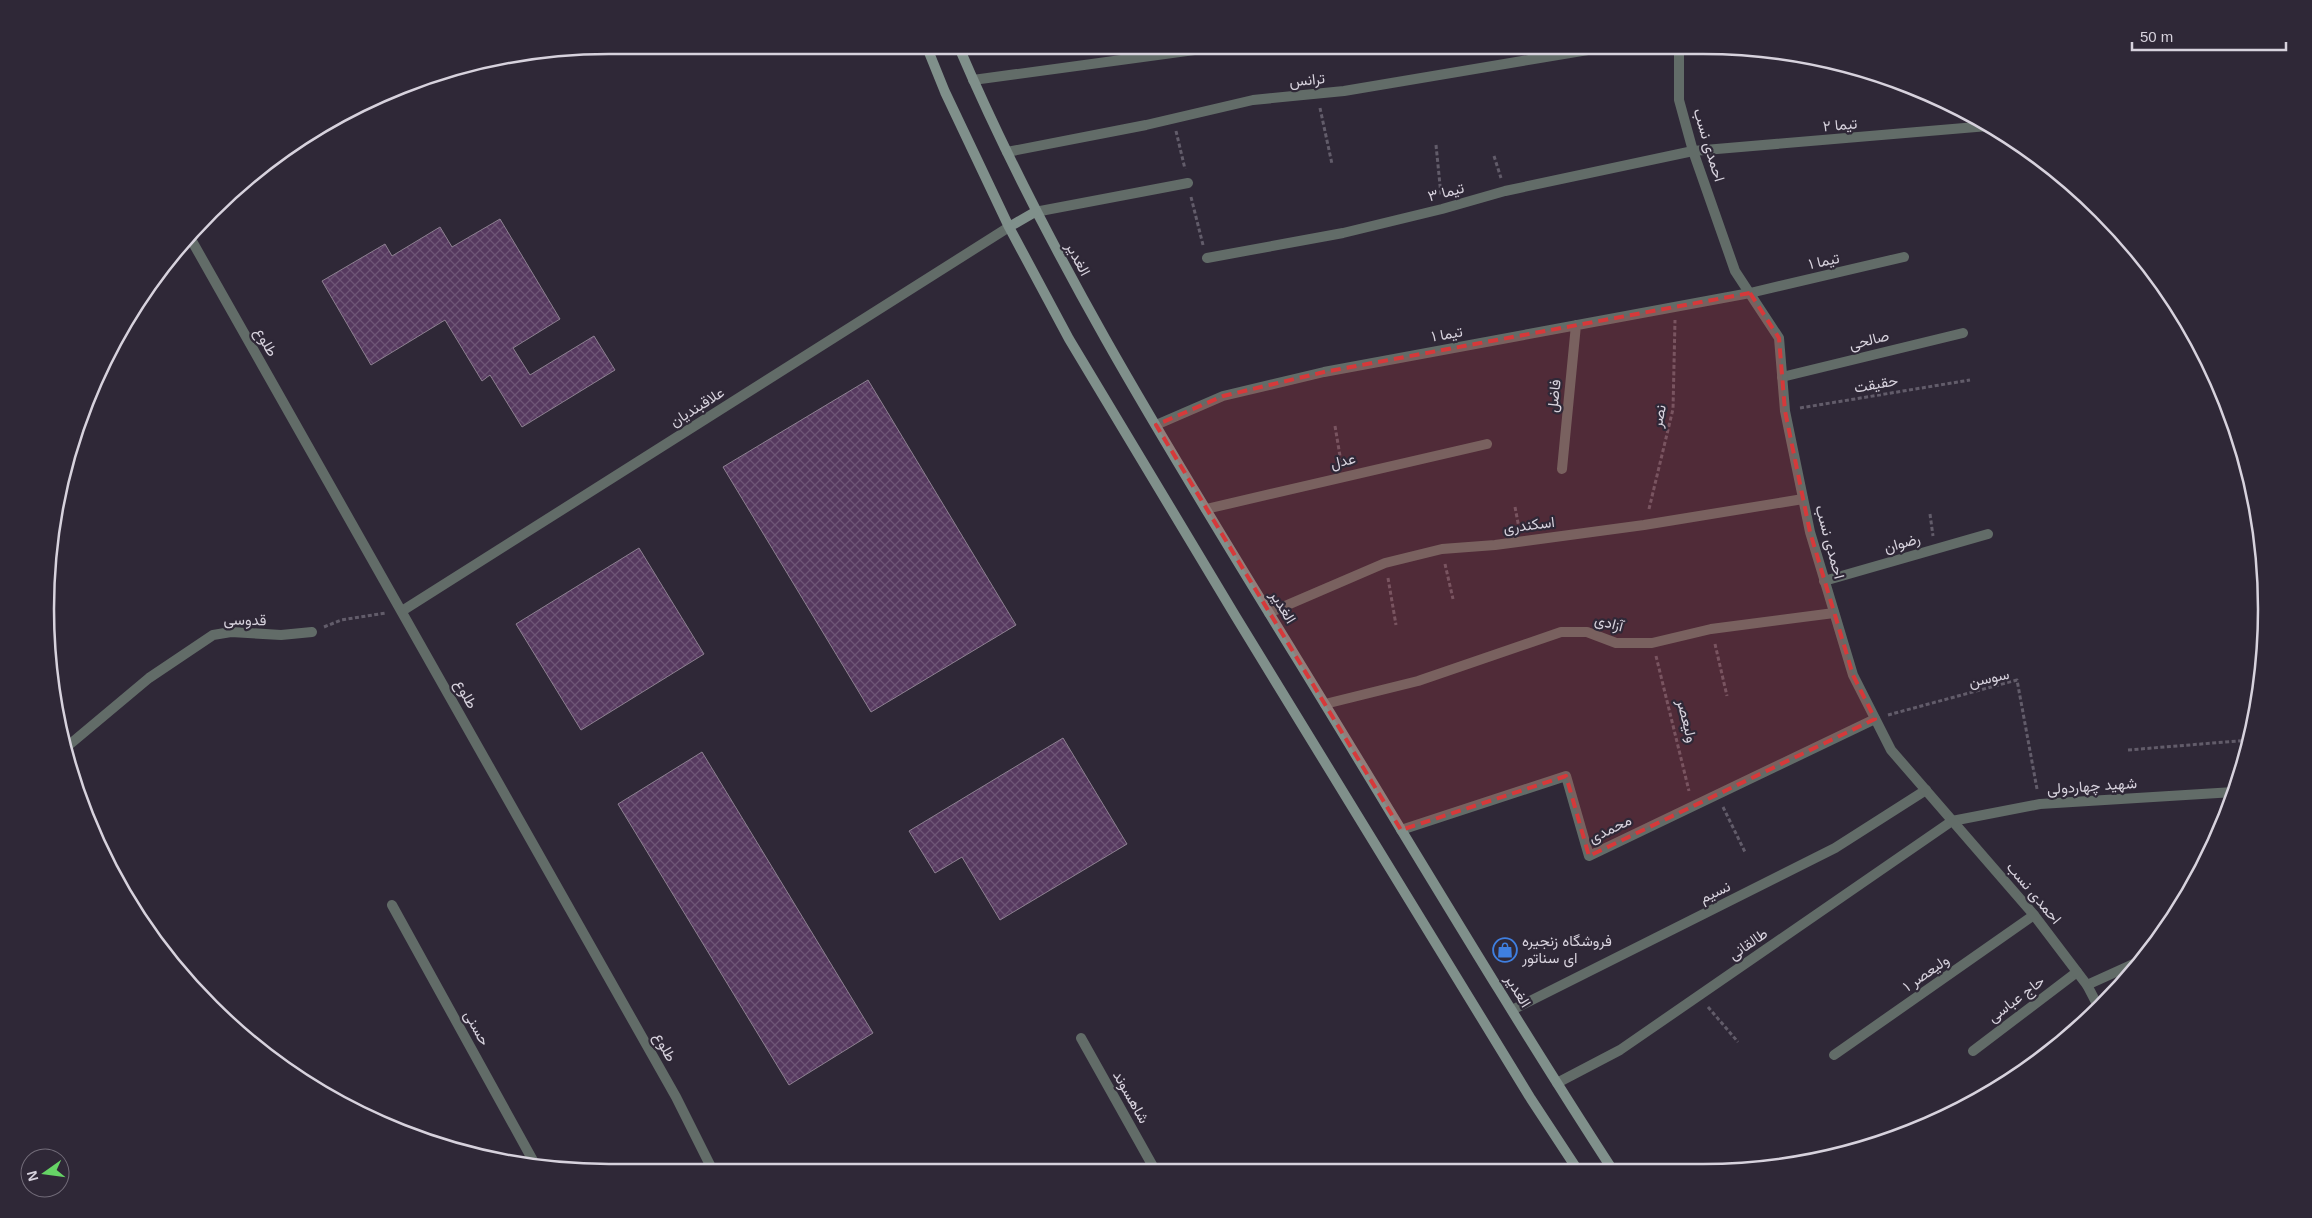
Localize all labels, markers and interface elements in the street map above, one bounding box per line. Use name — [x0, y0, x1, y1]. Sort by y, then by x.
scale bar — [2132, 20, 2286, 52]
text: 50 m — [2140, 28, 2173, 45]
street label: ترانس — [1288, 69, 1326, 92]
street label: احمدی نسب — [1688, 106, 1729, 184]
street label: تیما ۲ — [1822, 114, 1858, 135]
street label: تیما ۳ — [1426, 178, 1466, 205]
street label: الغدیر — [1061, 238, 1094, 279]
street label: ۱ تیما — [1807, 249, 1842, 273]
street label: تیما ۱ — [1430, 322, 1464, 346]
street label: طلوع — [249, 324, 282, 361]
street label: صالحی — [1847, 326, 1891, 355]
street label: حقیقت — [1853, 371, 1899, 397]
street label: فاضل — [1543, 378, 1565, 414]
street label: علاقبندیان — [666, 383, 728, 431]
street label: نصر — [1648, 403, 1670, 430]
street label: عدل — [1329, 449, 1358, 473]
street label: احمدی نسب — [1811, 503, 1848, 581]
street label: اسکندری — [1502, 513, 1556, 538]
street label: رضوان — [1882, 529, 1922, 557]
street label: الغدیر — [1266, 586, 1300, 627]
street label: قدوسی — [223, 611, 267, 630]
street label: آزادی — [1592, 611, 1627, 637]
street label: سوسن — [1967, 665, 2011, 692]
street label: طلوع — [449, 676, 481, 713]
street label: ولیعصر — [1673, 697, 1701, 744]
street label: شهید چهاردولی — [2046, 774, 2138, 799]
street label: محمدی — [1586, 811, 1635, 848]
street label: احمدی نسب — [2002, 858, 2065, 928]
street label: نسیم — [1697, 877, 1734, 908]
street label: طالقانی — [1725, 924, 1772, 965]
place label: فروشگاه زنجیره ای سناتور — [1521, 932, 1612, 968]
shop icon: فروشگاه زنجیره ای سناتور — [1492, 937, 1518, 963]
street label: ولیعصر ۱ — [1899, 951, 1953, 995]
street label: الغدیر — [1501, 970, 1535, 1011]
street label: حاج عباسی — [1984, 972, 2049, 1028]
street label: حسنی — [459, 1007, 494, 1049]
street label: طلوع — [648, 1029, 680, 1066]
street label: شاهسوند — [1109, 1067, 1153, 1127]
north arrow — [20, 1148, 70, 1198]
text: N — [23, 1169, 41, 1183]

